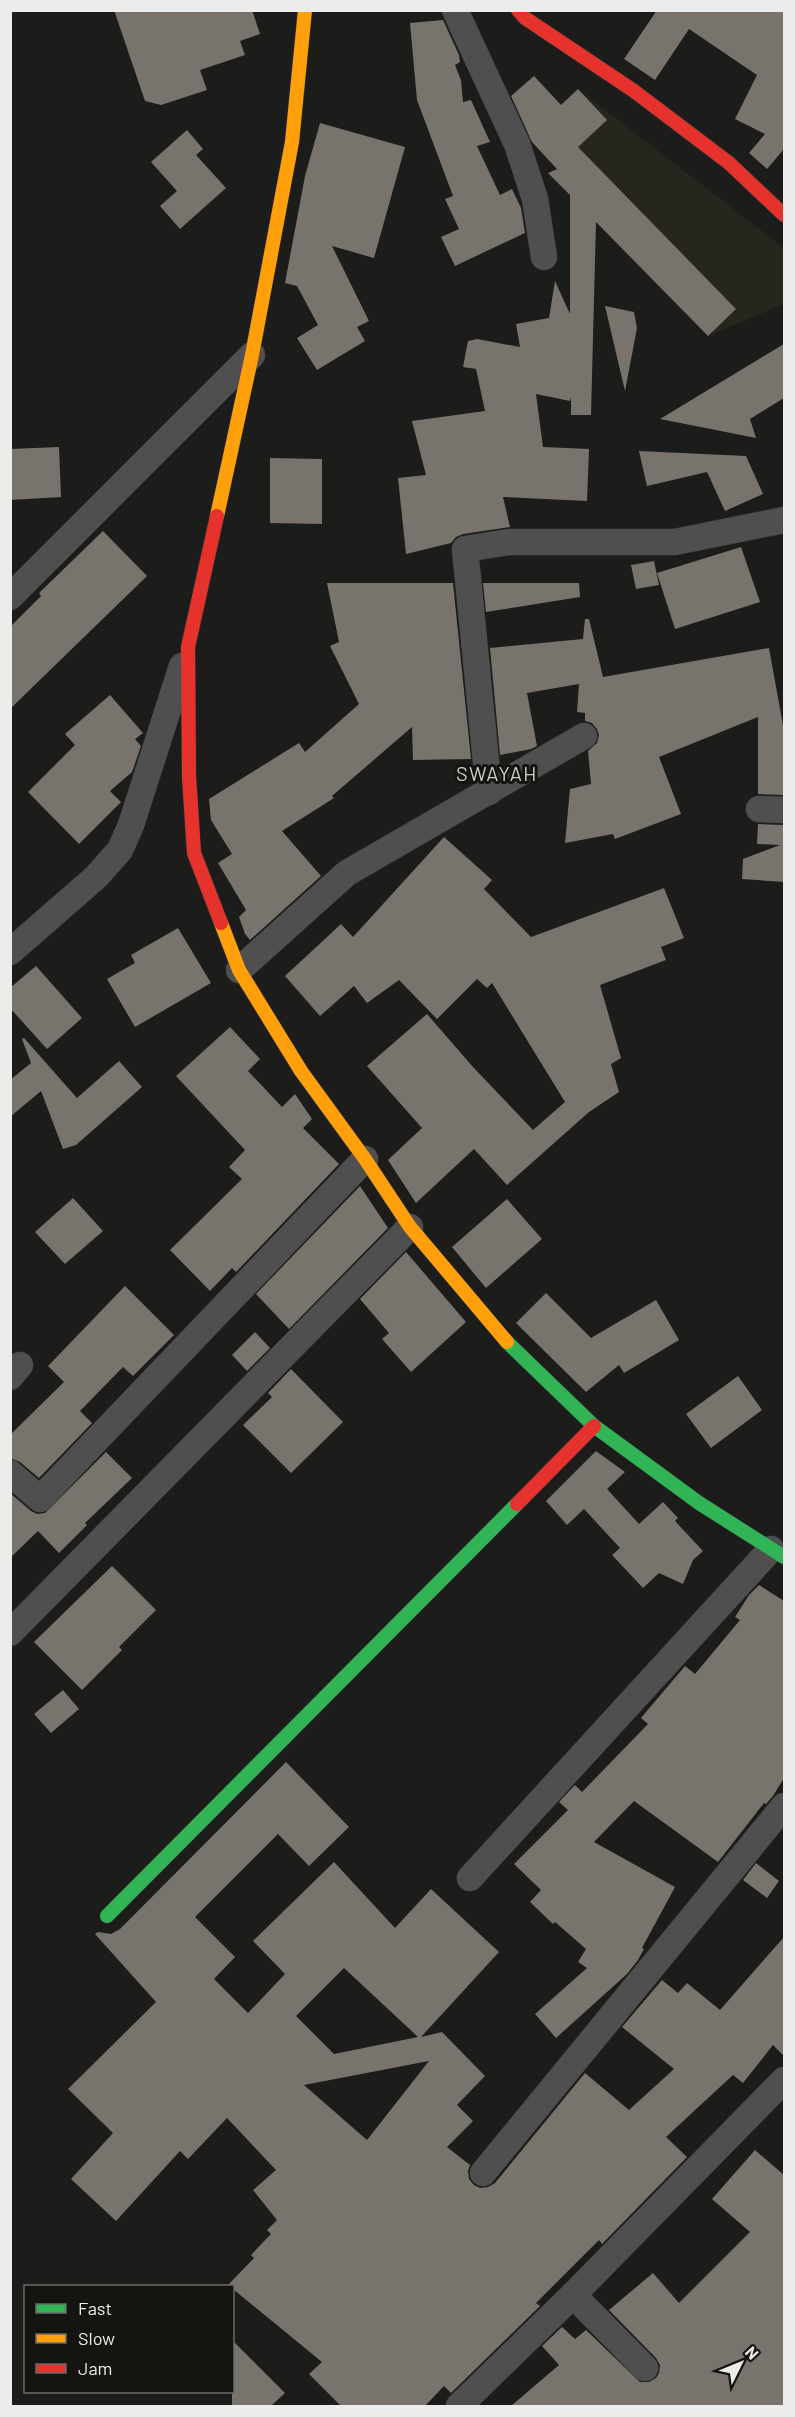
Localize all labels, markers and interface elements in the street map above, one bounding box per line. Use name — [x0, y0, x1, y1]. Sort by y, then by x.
district label: SWAYAH — [456, 761, 538, 785]
legend — [24, 2285, 234, 2393]
text: Fast — [78, 2297, 112, 2319]
text: Slow — [78, 2327, 115, 2349]
north arrow — [711, 2333, 771, 2393]
text: N — [742, 2342, 763, 2363]
text: Jam — [78, 2357, 112, 2379]

